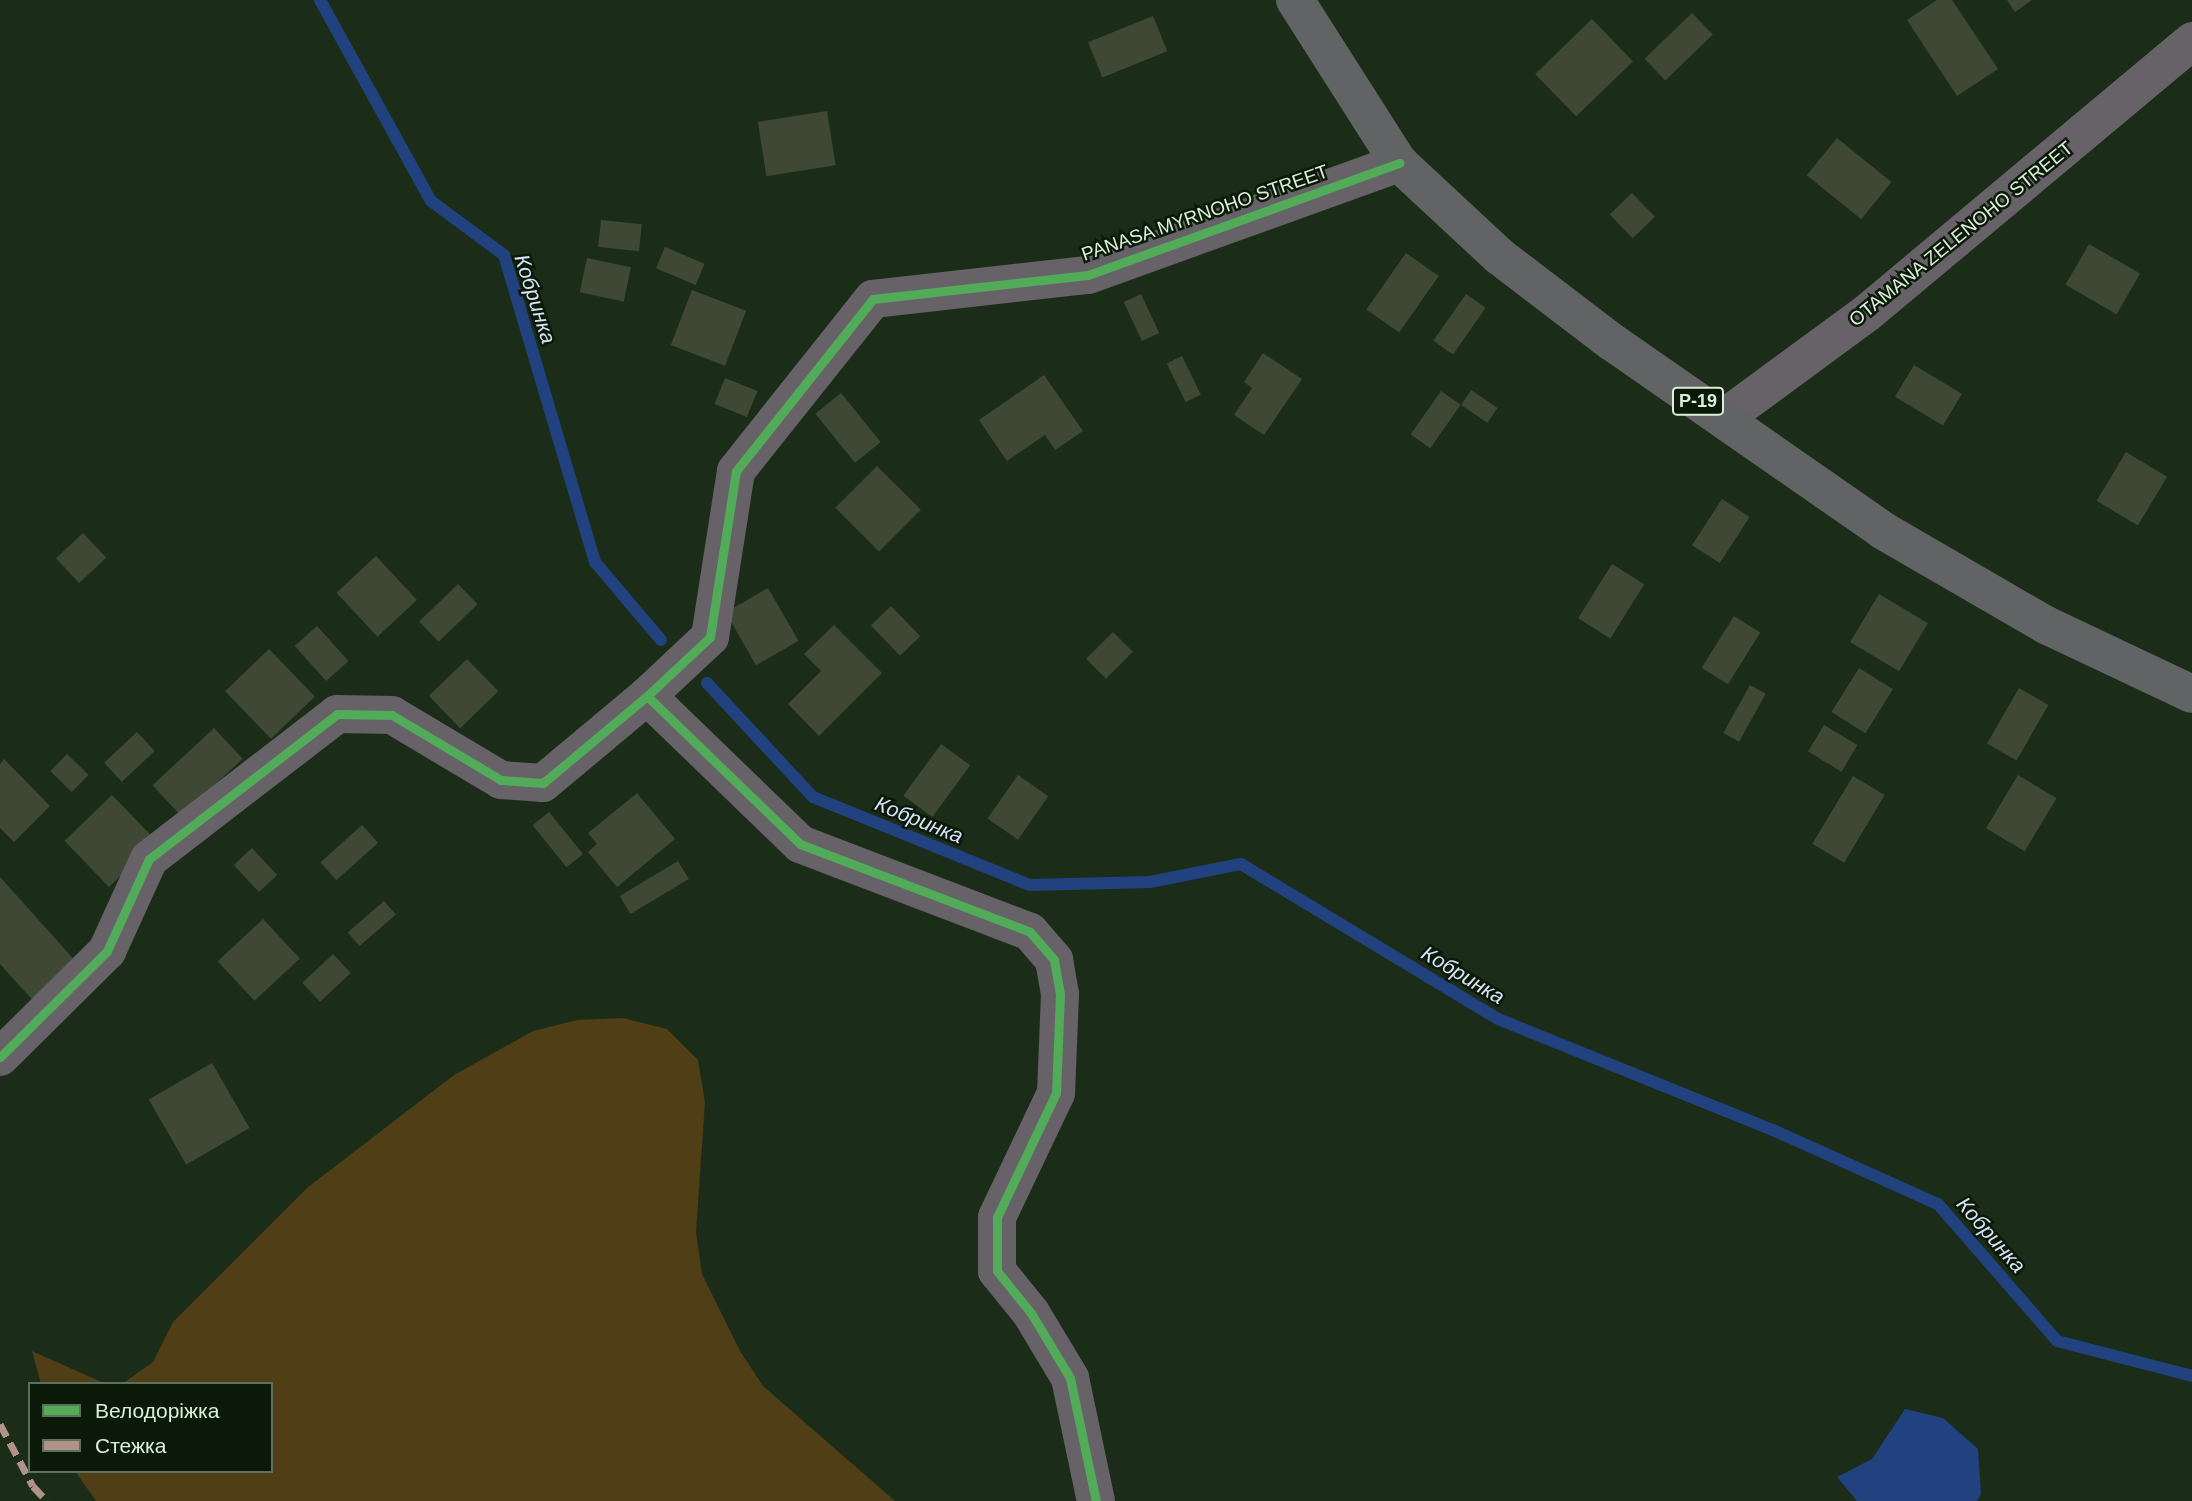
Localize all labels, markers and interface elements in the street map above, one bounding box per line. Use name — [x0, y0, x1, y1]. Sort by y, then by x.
street label: OTAMANA ZELENOHO STREET — [1844, 136, 2078, 332]
street label: PANASA MYRNOHO STREET — [1078, 160, 1332, 266]
water label: Кобринка — [509, 251, 561, 347]
road number: Р-19 — [1672, 386, 1724, 416]
water label: Кобринка — [871, 791, 967, 849]
water label: Кобринка — [1417, 940, 1509, 1010]
water label: Кобринка — [1951, 1192, 2031, 1278]
legend — [28, 1382, 273, 1473]
text: Велодоріжка — [95, 1399, 219, 1422]
text: Стежка — [95, 1434, 166, 1457]

